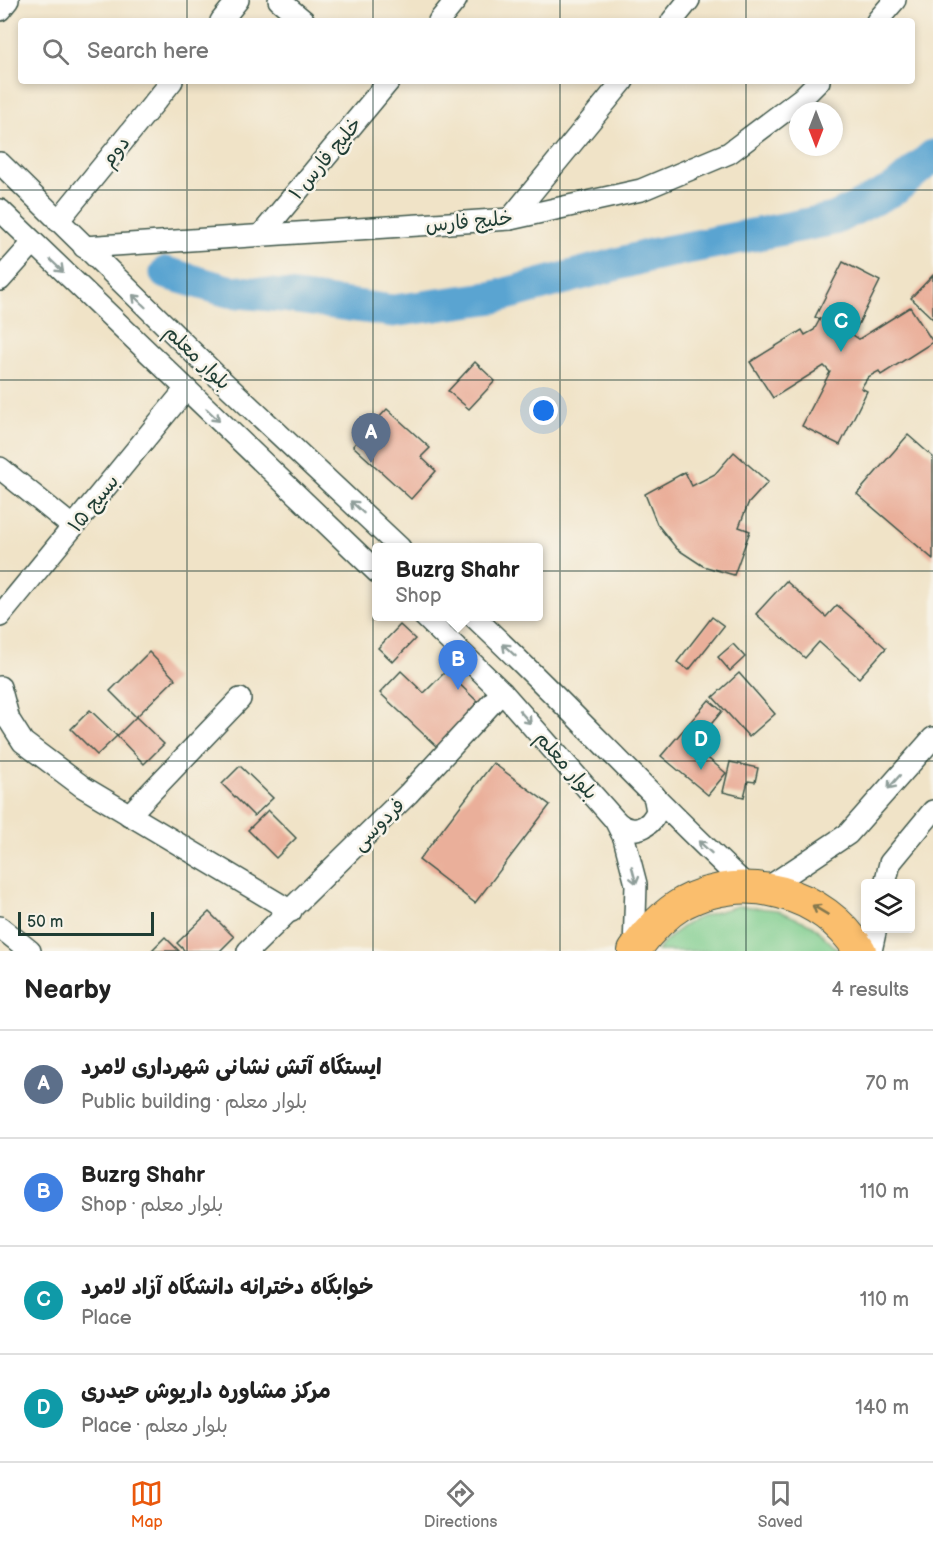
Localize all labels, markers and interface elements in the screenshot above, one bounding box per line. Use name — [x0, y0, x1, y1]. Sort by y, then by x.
search box — [18, 18, 915, 84]
icon: search — [39, 35, 72, 68]
text: Search here — [87, 38, 209, 65]
north arrow — [789, 102, 843, 156]
street label: خلیج فارس ۱ — [284, 112, 368, 205]
street label: دوم — [96, 131, 138, 174]
street label: خلیج فارس — [424, 206, 514, 239]
one-way arrow — [49, 258, 64, 273]
one-way arrow — [132, 293, 147, 308]
pin: C — [822, 302, 860, 352]
street label: بلوار معلم — [158, 320, 236, 397]
your location — [529, 396, 558, 425]
one-way arrow — [205, 408, 220, 422]
pin: A — [352, 414, 391, 463]
street label: بسیج ۱۵ — [63, 470, 125, 538]
one-way arrow — [350, 501, 365, 515]
popup — [372, 543, 543, 621]
text: Buzrg Shahr — [395, 557, 520, 584]
text: Shop — [395, 584, 442, 608]
pin: B — [438, 640, 478, 690]
one-way arrow — [501, 642, 516, 657]
one-way arrow — [518, 709, 532, 724]
pin: D — [682, 720, 720, 770]
street label: بلوار معلم — [528, 726, 603, 806]
one-way arrow — [887, 774, 901, 789]
street label: فردوسی — [347, 793, 410, 856]
one-way arrow — [698, 840, 713, 854]
one-way arrow — [628, 865, 640, 884]
map controls — [861, 879, 915, 933]
button: layers — [861, 879, 915, 933]
one-way arrow — [812, 903, 829, 915]
scale bar — [18, 909, 154, 936]
text: 50 m — [27, 913, 63, 932]
text: Nearby — [24, 975, 111, 1006]
text: 4 results — [831, 978, 909, 1002]
text: ایستگاه آتش نشانی شهرداری لامرد — [81, 1054, 382, 1081]
text: A — [37, 1072, 50, 1096]
text: 70 m — [865, 1072, 909, 1096]
text: Public building · بلوار معلم — [81, 1090, 307, 1114]
text: Buzrg Shahr — [81, 1162, 205, 1189]
text: B — [36, 1180, 51, 1204]
text: 110 m — [860, 1180, 909, 1204]
text: Shop · بلوار معلم — [81, 1193, 223, 1217]
text: خوابگاه دخترانه دانشگاه آزاد لامرد — [81, 1274, 374, 1301]
text: C — [36, 1288, 51, 1312]
text: 110 m — [860, 1288, 909, 1312]
text: Place — [81, 1306, 132, 1330]
text: مرکز مشاوره داریوش حیدری — [81, 1378, 331, 1405]
text: D — [37, 1396, 50, 1420]
text: 140 m — [855, 1396, 909, 1420]
text: Place · بلوار معلم — [81, 1414, 228, 1438]
tab: Map — [130, 1477, 163, 1532]
tab: Directions — [424, 1477, 497, 1532]
tab: Saved — [758, 1477, 803, 1532]

